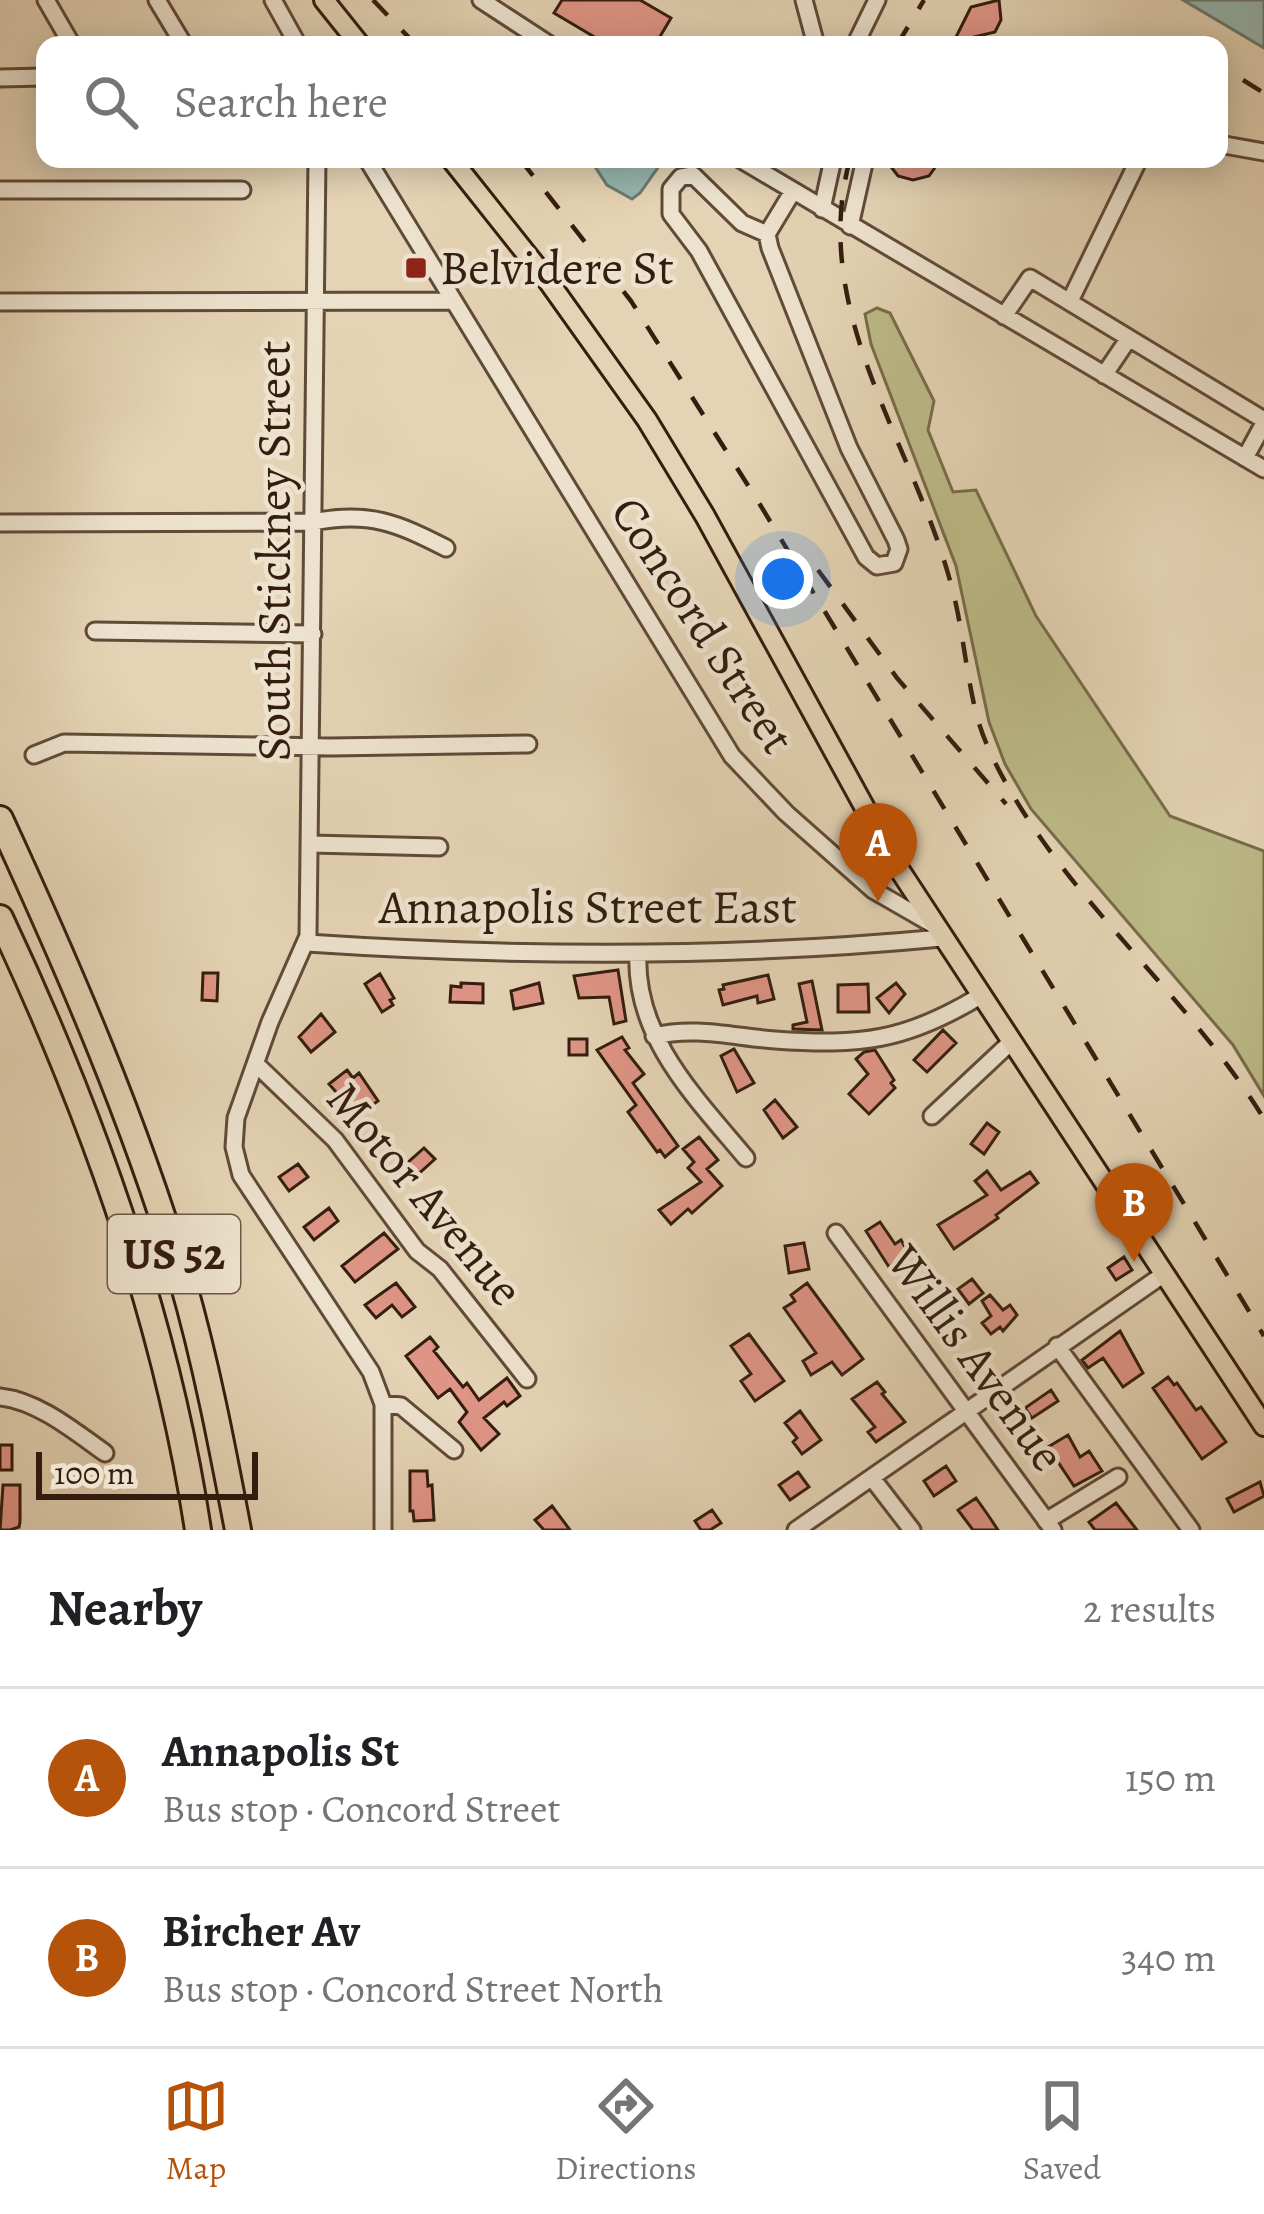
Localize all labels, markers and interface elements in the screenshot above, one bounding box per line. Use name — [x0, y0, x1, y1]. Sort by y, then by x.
search box — [36, 36, 1228, 168]
icon: search — [78, 69, 144, 135]
text: Search here — [174, 71, 388, 133]
place label: Belvidere St — [440, 235, 674, 301]
marker: Belvidere St — [403, 255, 429, 281]
street label: South Stickney Street — [241, 340, 307, 762]
street label: Concord Street — [595, 484, 811, 766]
your location — [753, 549, 813, 609]
pin: A — [839, 803, 917, 902]
street label: Annapolis Street East — [378, 874, 797, 940]
street label: Motor Avenue — [312, 1068, 538, 1320]
pin: B — [1095, 1163, 1173, 1262]
road number: US 52 — [108, 1215, 240, 1293]
street label: Willis Avenue — [871, 1231, 1081, 1485]
scale bar — [36, 1446, 258, 1499]
text: 100 m — [54, 1450, 134, 1495]
text: Nearby — [48, 1573, 202, 1643]
text: 2 results — [1083, 1582, 1216, 1635]
text: Annapolis St — [162, 1720, 399, 1782]
text: A — [75, 1751, 99, 1804]
text: 150 m — [1125, 1751, 1216, 1804]
text: Bus stop · Concord Street — [162, 1782, 560, 1835]
text: Bircher Av — [162, 1900, 360, 1962]
text: B — [75, 1931, 99, 1984]
text: 340 m — [1121, 1931, 1216, 1984]
text: Bus stop · Concord Street North — [162, 1962, 663, 2015]
tab: Map — [163, 2073, 229, 2190]
tab: Directions — [555, 2073, 697, 2190]
tab: Saved — [1023, 2073, 1101, 2190]

